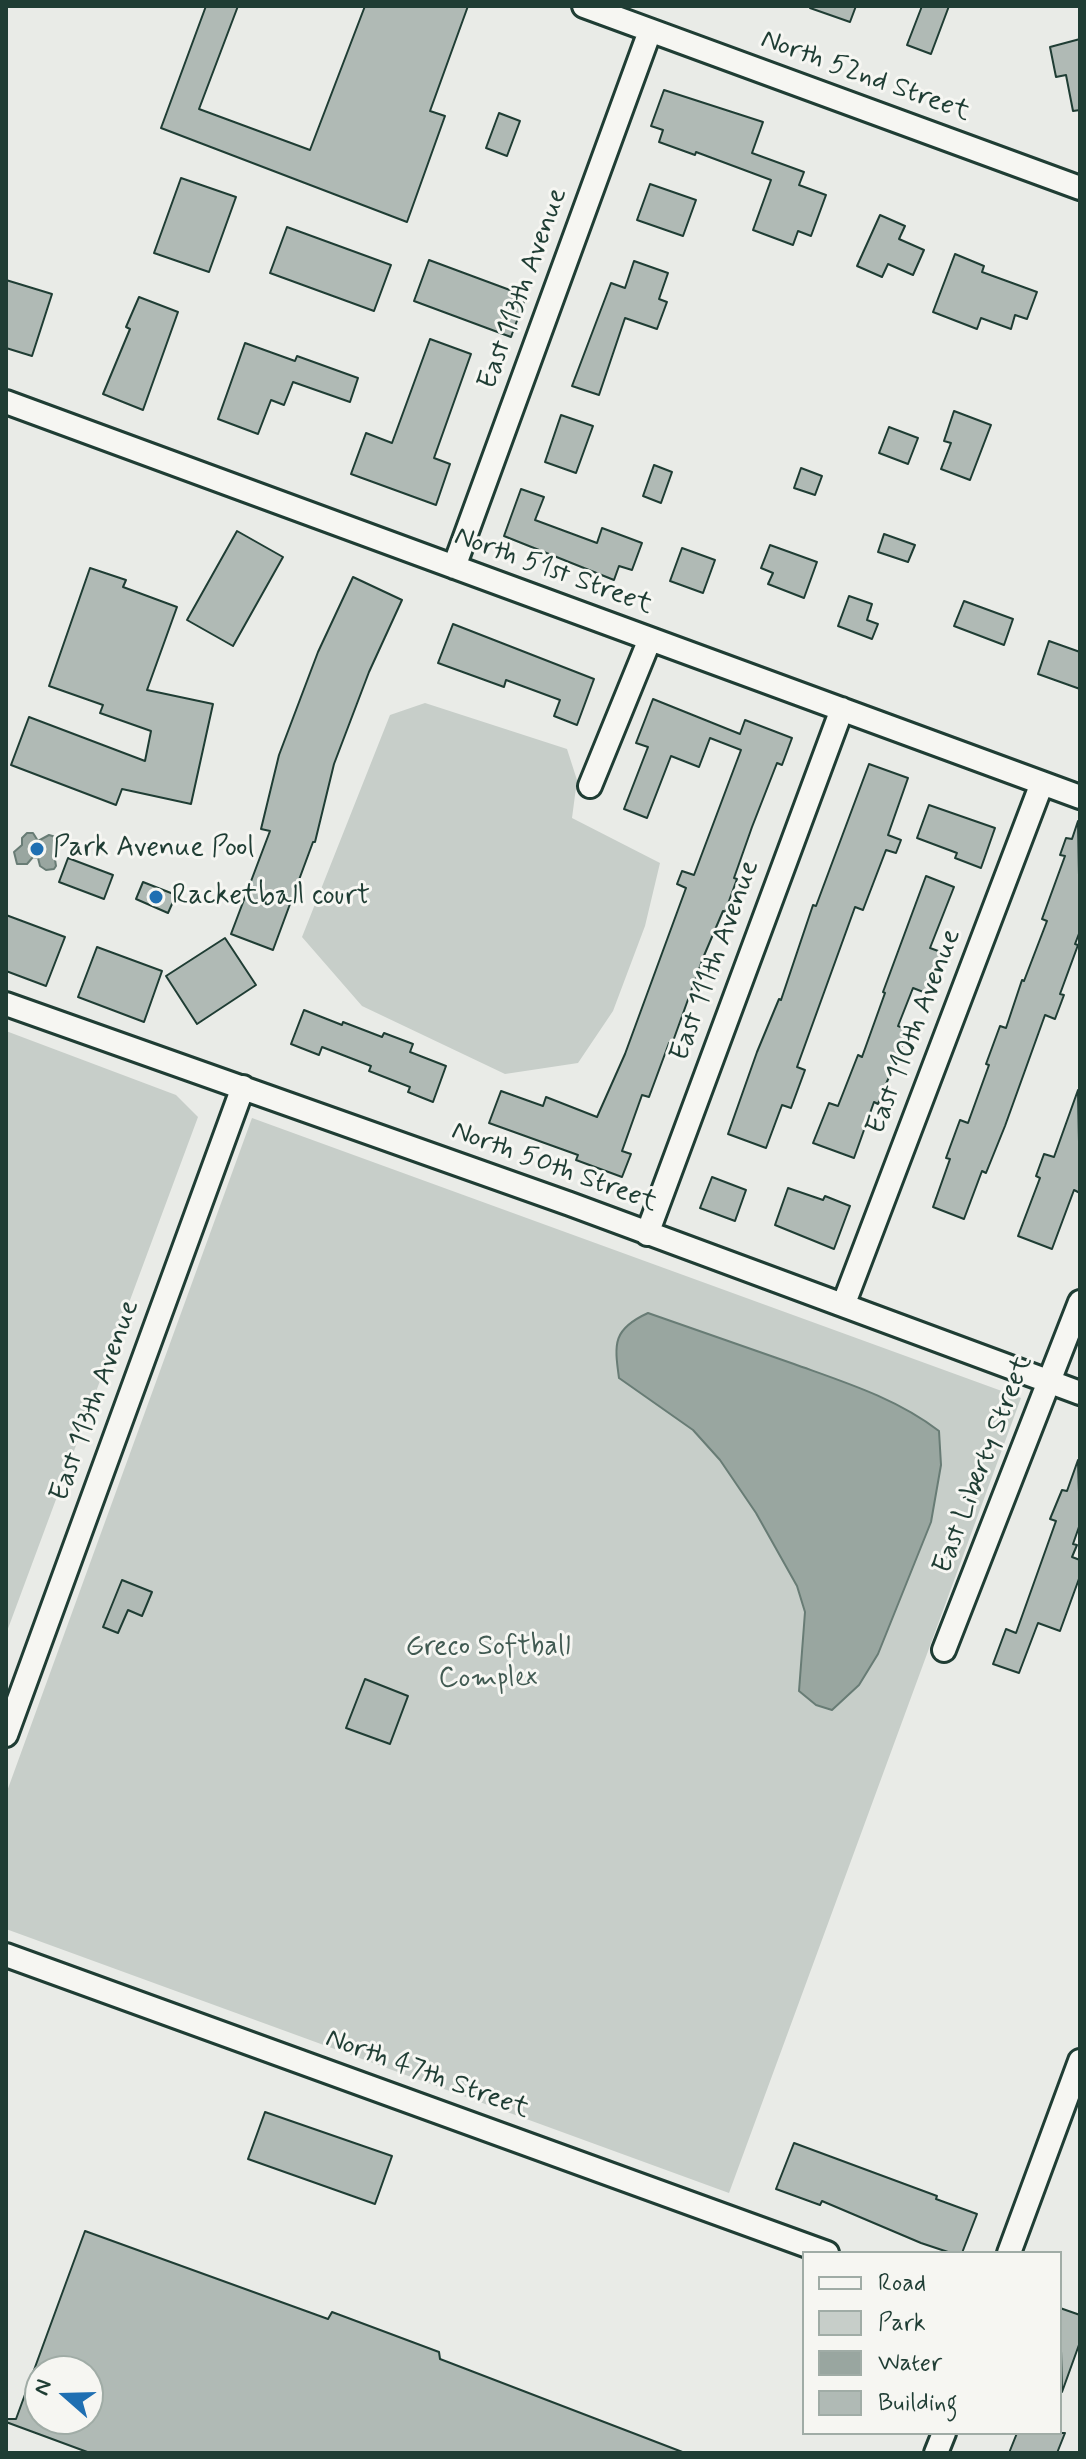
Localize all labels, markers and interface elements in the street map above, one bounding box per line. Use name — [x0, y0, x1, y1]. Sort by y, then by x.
street label: North 52nd Street — [756, 24, 974, 130]
street label: East 113th Avenue — [472, 184, 576, 394]
street label: North 51st Street — [449, 521, 657, 623]
place label: Park Avenue Pool — [53, 832, 254, 866]
marker: Park Avenue Pool — [28, 840, 46, 858]
street label: East 111th Avenue — [664, 856, 768, 1066]
place label: Racketball court — [172, 880, 370, 914]
marker: Racketball court — [147, 888, 165, 906]
street label: East 110th Avenue — [860, 925, 970, 1139]
street label: North 50th Street — [446, 1115, 662, 1221]
street label: East 113th Avenue — [44, 1296, 148, 1506]
street label: East Liberty Street — [927, 1351, 1041, 1579]
park label: Greco Softball Complex — [406, 1631, 570, 1697]
street label: North 47th Street — [321, 2023, 533, 2127]
legend — [802, 2251, 1062, 2435]
text: Road — [878, 2268, 926, 2299]
text: Park — [878, 2308, 926, 2339]
text: Water — [878, 2348, 942, 2379]
north arrow — [24, 2355, 104, 2435]
text: N — [28, 2376, 59, 2399]
text: Building — [878, 2388, 958, 2419]

